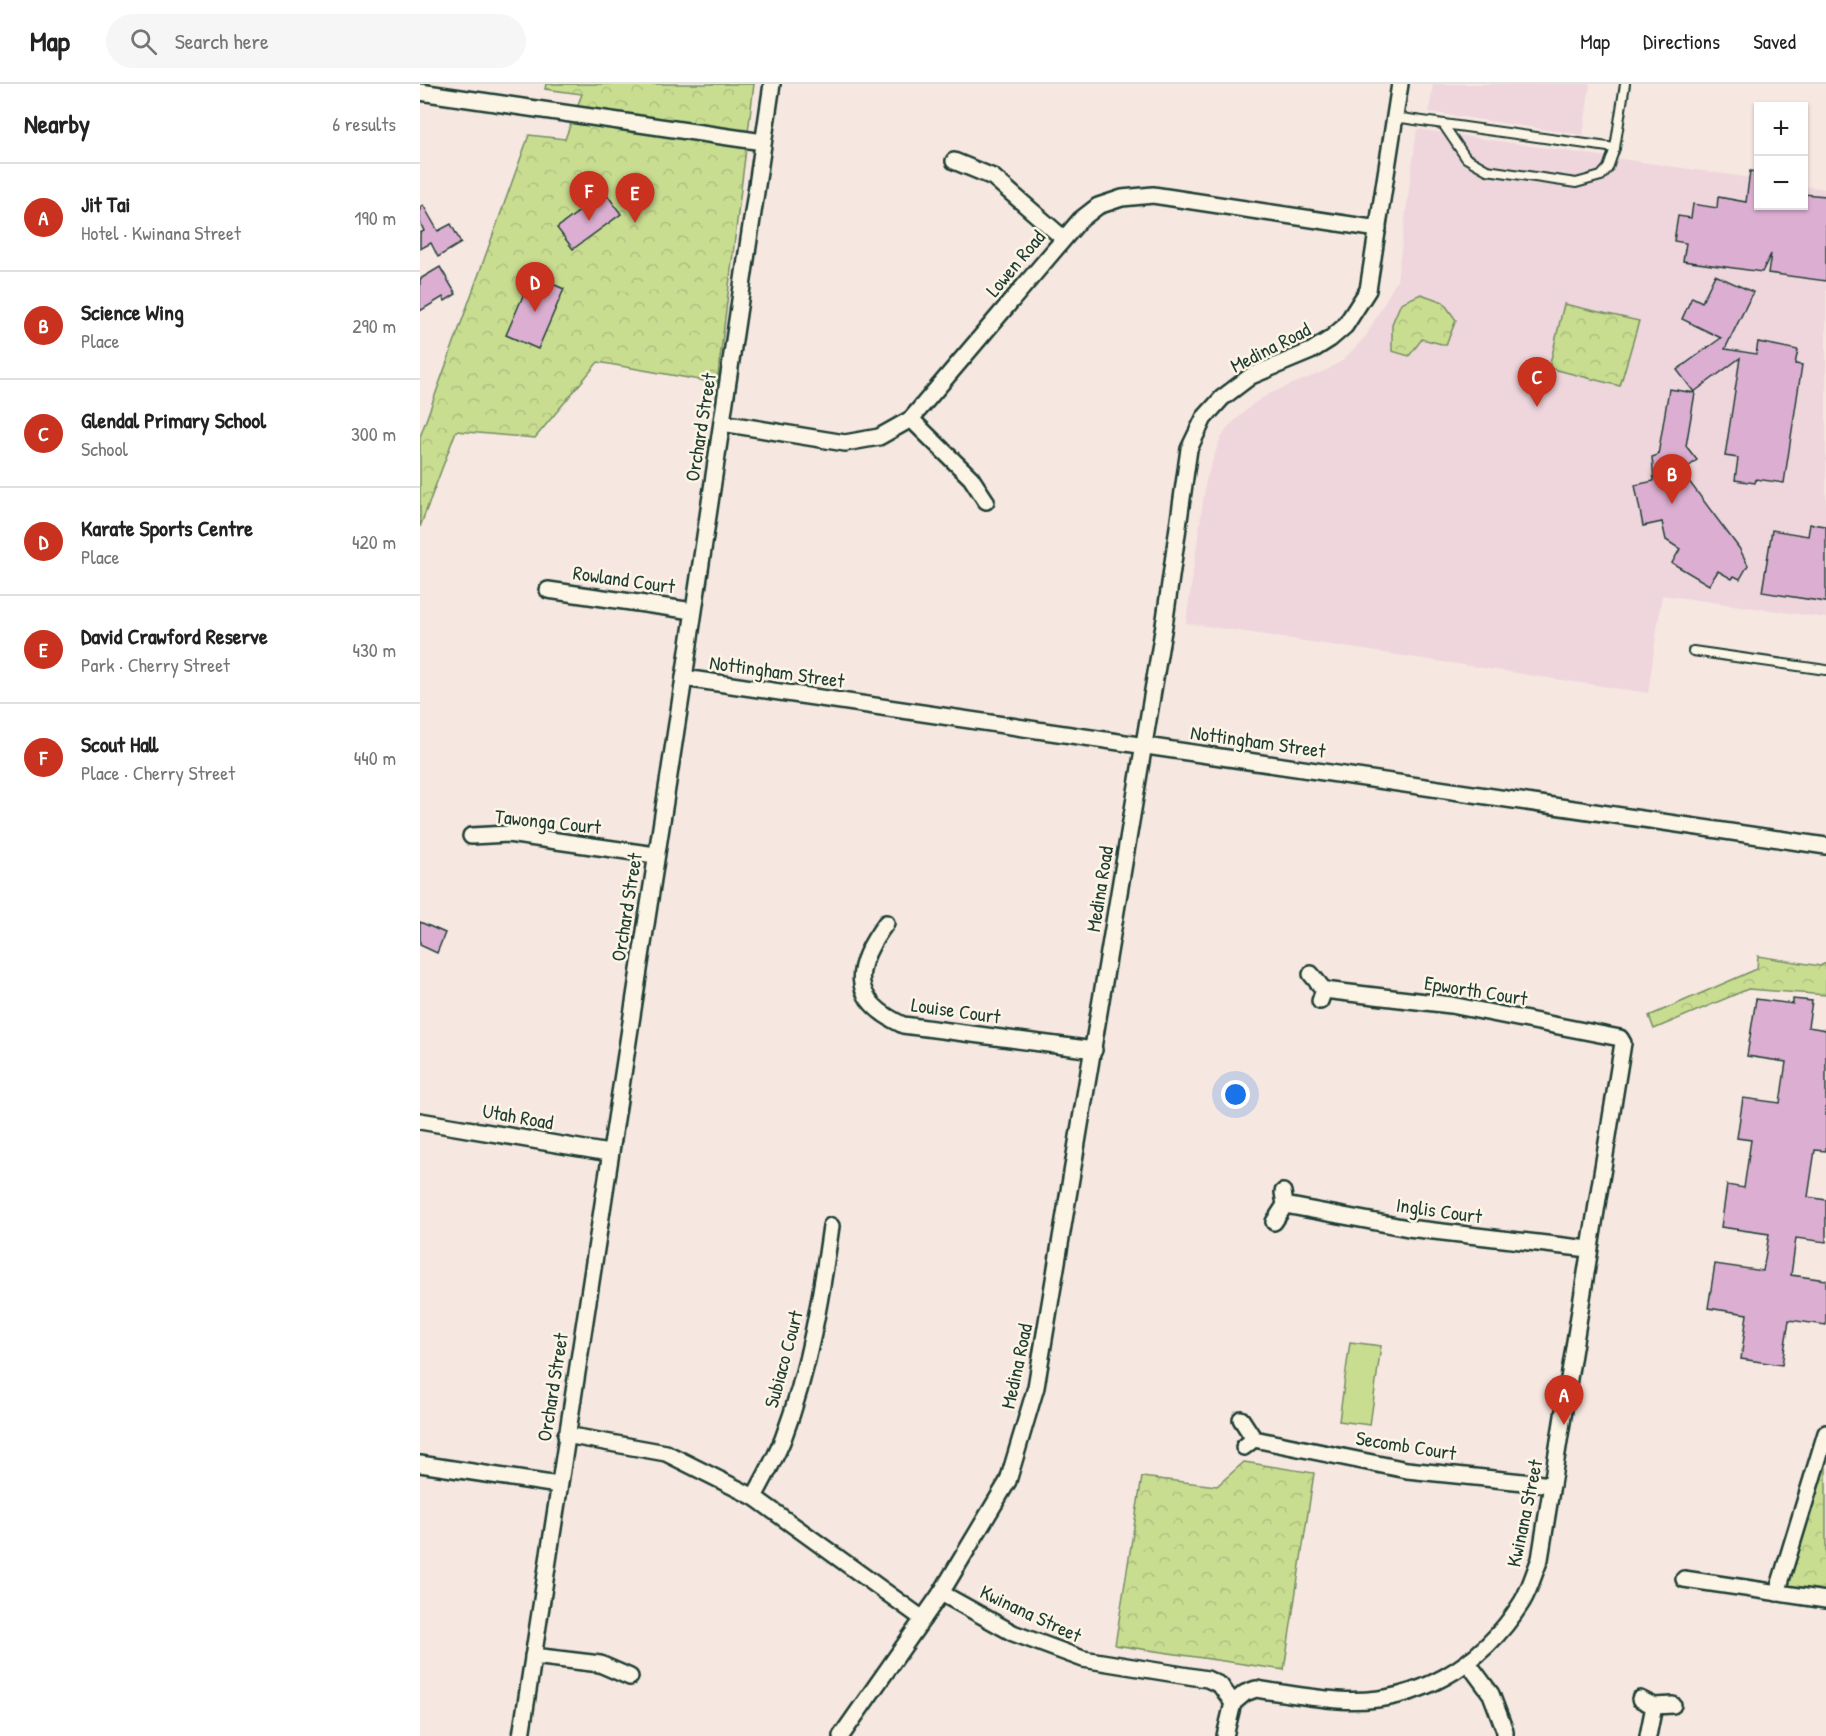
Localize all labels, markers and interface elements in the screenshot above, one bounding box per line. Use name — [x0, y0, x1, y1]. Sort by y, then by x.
search box — [106, 14, 526, 68]
text: Map — [30, 22, 70, 60]
icon: search — [127, 25, 160, 58]
text: Search here — [175, 26, 269, 56]
text: Map — [1580, 27, 1610, 56]
text: Directions — [1643, 27, 1720, 56]
text: Saved — [1753, 27, 1796, 56]
map controls — [1754, 102, 1808, 210]
button: + — [1754, 102, 1808, 156]
text: Nearby — [24, 106, 90, 141]
text: 6 results — [332, 110, 396, 137]
button: − — [1754, 156, 1808, 210]
pin: F — [570, 172, 608, 221]
pin: E — [616, 174, 654, 223]
text: Jit Tai — [81, 189, 131, 219]
text: A — [39, 204, 48, 231]
text: 190 m — [354, 204, 396, 231]
text: Hotel · Kwinana Street — [81, 219, 241, 246]
street label: Lowen Road — [979, 224, 1051, 302]
pin: D — [516, 262, 554, 312]
text: Science Wing — [81, 297, 184, 327]
text: B — [38, 312, 49, 339]
text: 290 m — [352, 312, 396, 339]
street label: Medina Road — [1225, 315, 1315, 379]
text: Place — [81, 327, 120, 354]
pin: C — [1518, 358, 1556, 407]
street label: Orchard Street — [678, 370, 722, 483]
text: Glendal Primary School — [81, 405, 266, 435]
text: C — [38, 420, 49, 447]
text: 300 m — [351, 420, 396, 447]
text: School — [81, 435, 128, 462]
pin: B — [1652, 454, 1692, 504]
text: Karate Sports Centre — [81, 513, 253, 543]
text: D — [39, 528, 48, 555]
text: 420 m — [352, 528, 396, 555]
text: Place — [81, 543, 120, 570]
street label: Rowland Court — [571, 558, 678, 600]
text: David Crawford Reserve — [81, 621, 268, 651]
text: E — [39, 636, 48, 663]
text: 430 m — [352, 636, 396, 663]
street label: Nottingham Street — [708, 648, 847, 694]
text: Park · Cherry Street — [81, 651, 230, 678]
street label: Nottingham Street — [1189, 718, 1328, 764]
text: Scout Hall — [81, 729, 158, 759]
text: F — [40, 744, 47, 771]
text: 440 m — [354, 744, 396, 771]
text: Place · Cherry Street — [81, 759, 235, 786]
street label: Tawonga Court — [494, 802, 603, 840]
street label: Medina Road — [1079, 844, 1119, 934]
street label: Orchard Street — [604, 850, 648, 963]
street label: Epworth Court — [1423, 969, 1531, 1012]
street label: Louise Court — [910, 990, 1003, 1030]
your location — [1221, 1080, 1250, 1109]
street label: Utah Road — [480, 1096, 556, 1136]
street label: Inglis Court — [1394, 1191, 1485, 1230]
street label: Subiaco Court — [757, 1306, 809, 1411]
street label: Medina Road — [994, 1321, 1038, 1411]
street label: Orchard Street — [530, 1330, 574, 1443]
pin: A — [1544, 1376, 1584, 1425]
street label: Secomb Court — [1354, 1424, 1459, 1466]
street label: Kwinana Street — [1499, 1456, 1549, 1569]
street label: Kwinana Street — [976, 1578, 1087, 1649]

